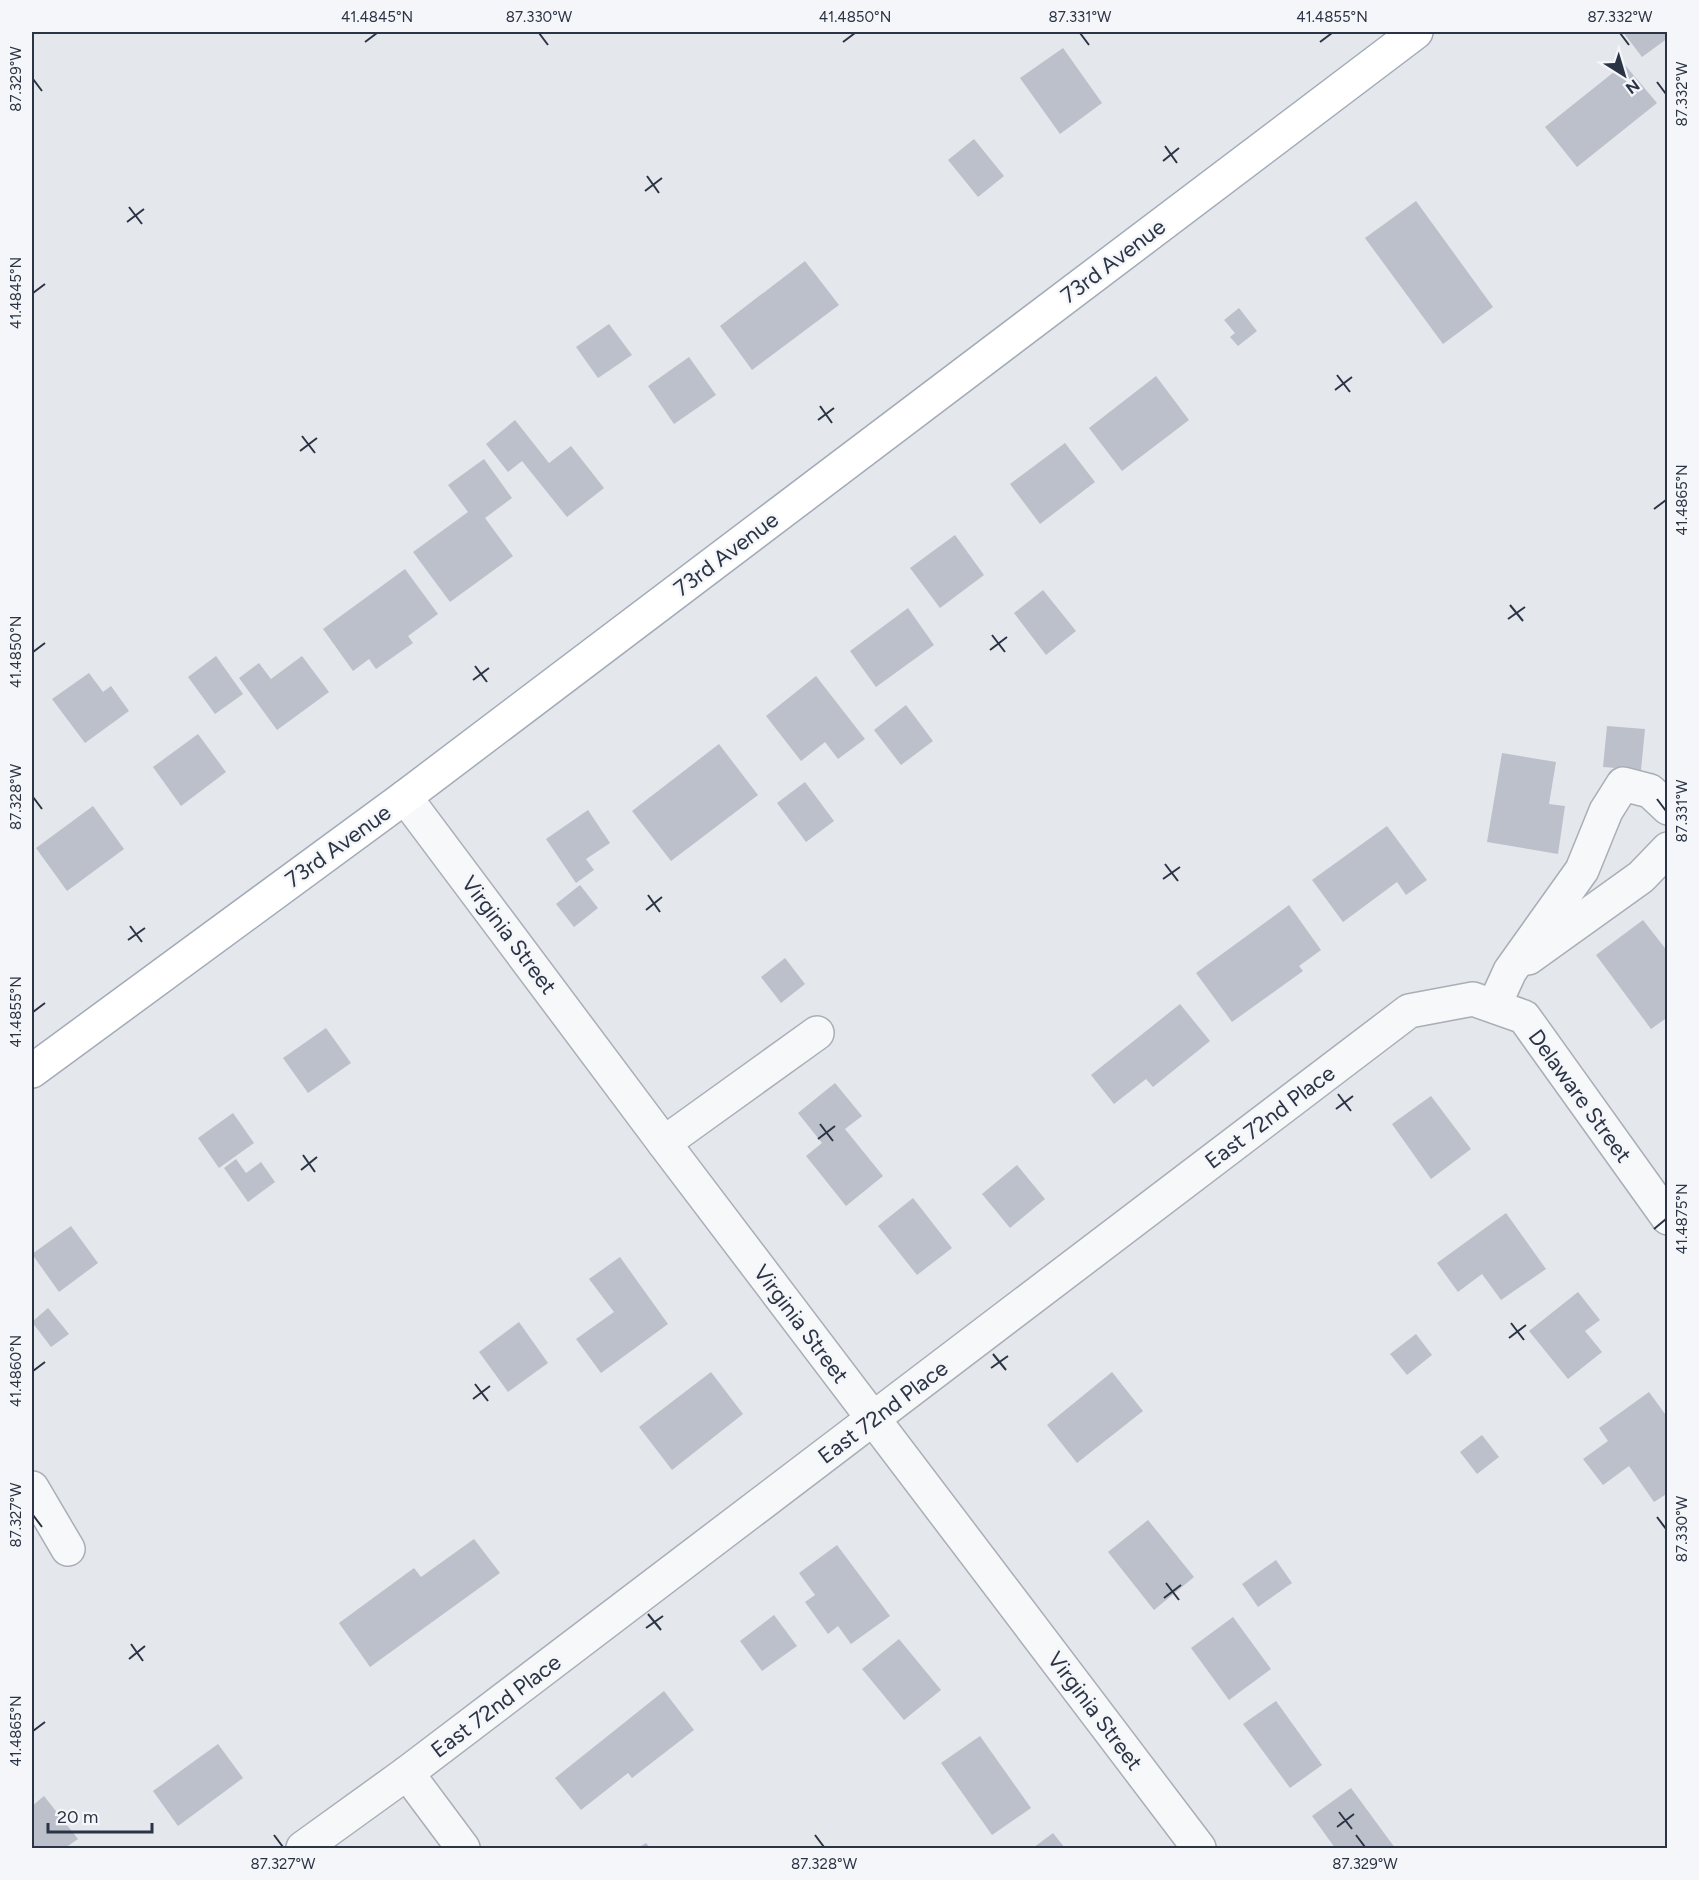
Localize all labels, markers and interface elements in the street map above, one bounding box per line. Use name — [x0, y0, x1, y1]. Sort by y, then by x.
text: 41.4845°N — [341, 8, 413, 26]
text: 87.330°W — [506, 8, 573, 26]
text: 41.4850°N — [819, 8, 891, 26]
text: 87.331°W — [1049, 8, 1112, 26]
text: 41.4855°N — [1296, 8, 1368, 26]
text: 87.332°W — [1587, 8, 1653, 26]
north arrow — [1594, 45, 1654, 105]
text: 87.329°W — [7, 46, 25, 112]
text: 87.332°W — [1673, 61, 1691, 127]
text: N — [1622, 75, 1643, 98]
street label: 73rd Avenue — [1055, 213, 1171, 309]
text: 41.4845°N — [7, 257, 25, 329]
text: 41.4865°N — [1673, 464, 1691, 536]
street label: 73rd Avenue — [668, 506, 784, 602]
text: 41.4850°N — [7, 616, 25, 688]
text: 87.328°W — [7, 763, 25, 830]
text: 87.331°W — [1673, 779, 1691, 842]
street label: 73rd Avenue — [280, 799, 396, 893]
street label: Virginia Street — [456, 870, 562, 1000]
text: 41.4855°N — [7, 976, 25, 1048]
street label: Delaware Street — [1523, 1024, 1637, 1168]
street label: East 72nd Place — [1200, 1059, 1340, 1175]
text: 41.4875°N — [1673, 1184, 1691, 1254]
street label: Virginia Street — [748, 1259, 854, 1389]
text: 41.4860°N — [7, 1335, 25, 1407]
street label: East 72nd Place — [813, 1354, 953, 1470]
text: 87.327°W — [7, 1482, 25, 1547]
text: 87.330°W — [1673, 1495, 1691, 1562]
street label: Virginia Street — [1042, 1646, 1148, 1776]
street label: East 72nd Place — [426, 1648, 566, 1764]
text: 41.4865°N — [7, 1695, 25, 1767]
scale bar — [48, 1796, 152, 1834]
text: 20 m — [57, 1806, 98, 1828]
text: 87.327°W — [251, 1855, 316, 1873]
text: 87.328°W — [791, 1855, 858, 1873]
text: 87.329°W — [1332, 1855, 1398, 1873]

